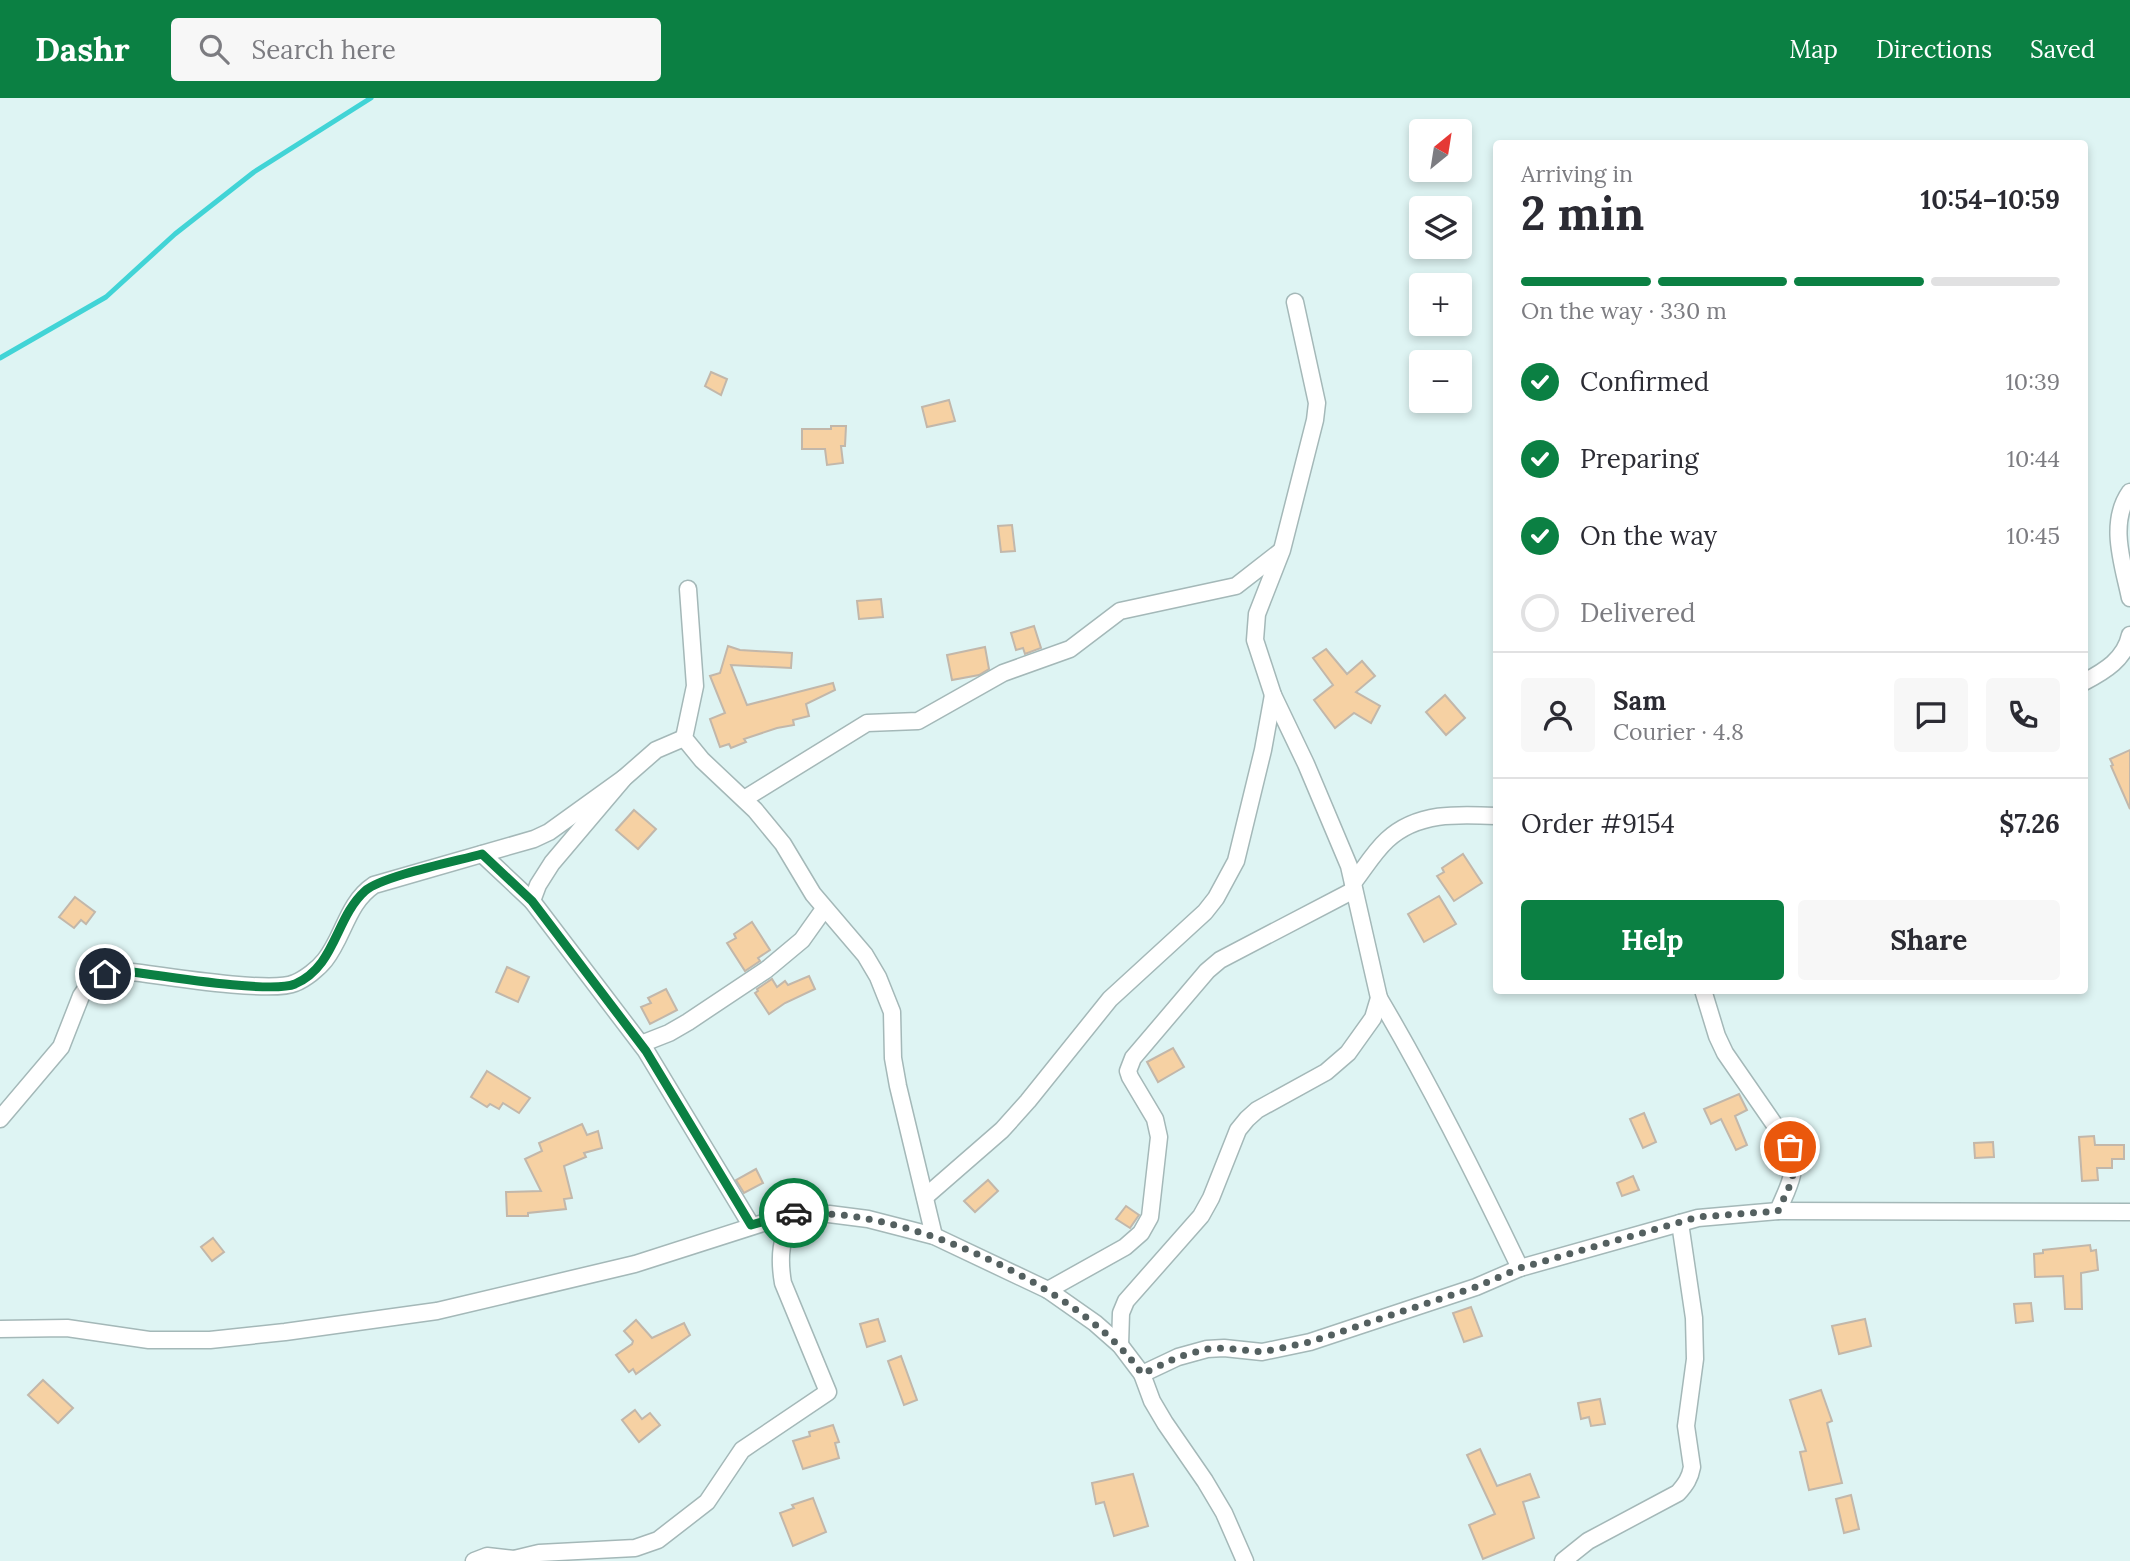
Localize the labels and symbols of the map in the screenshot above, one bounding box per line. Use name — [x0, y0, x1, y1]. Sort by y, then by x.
north arrow — [1409, 119, 1472, 182]
pin — [75, 944, 135, 1004]
pin — [1760, 1117, 1820, 1177]
courier — [759, 1178, 829, 1248]

